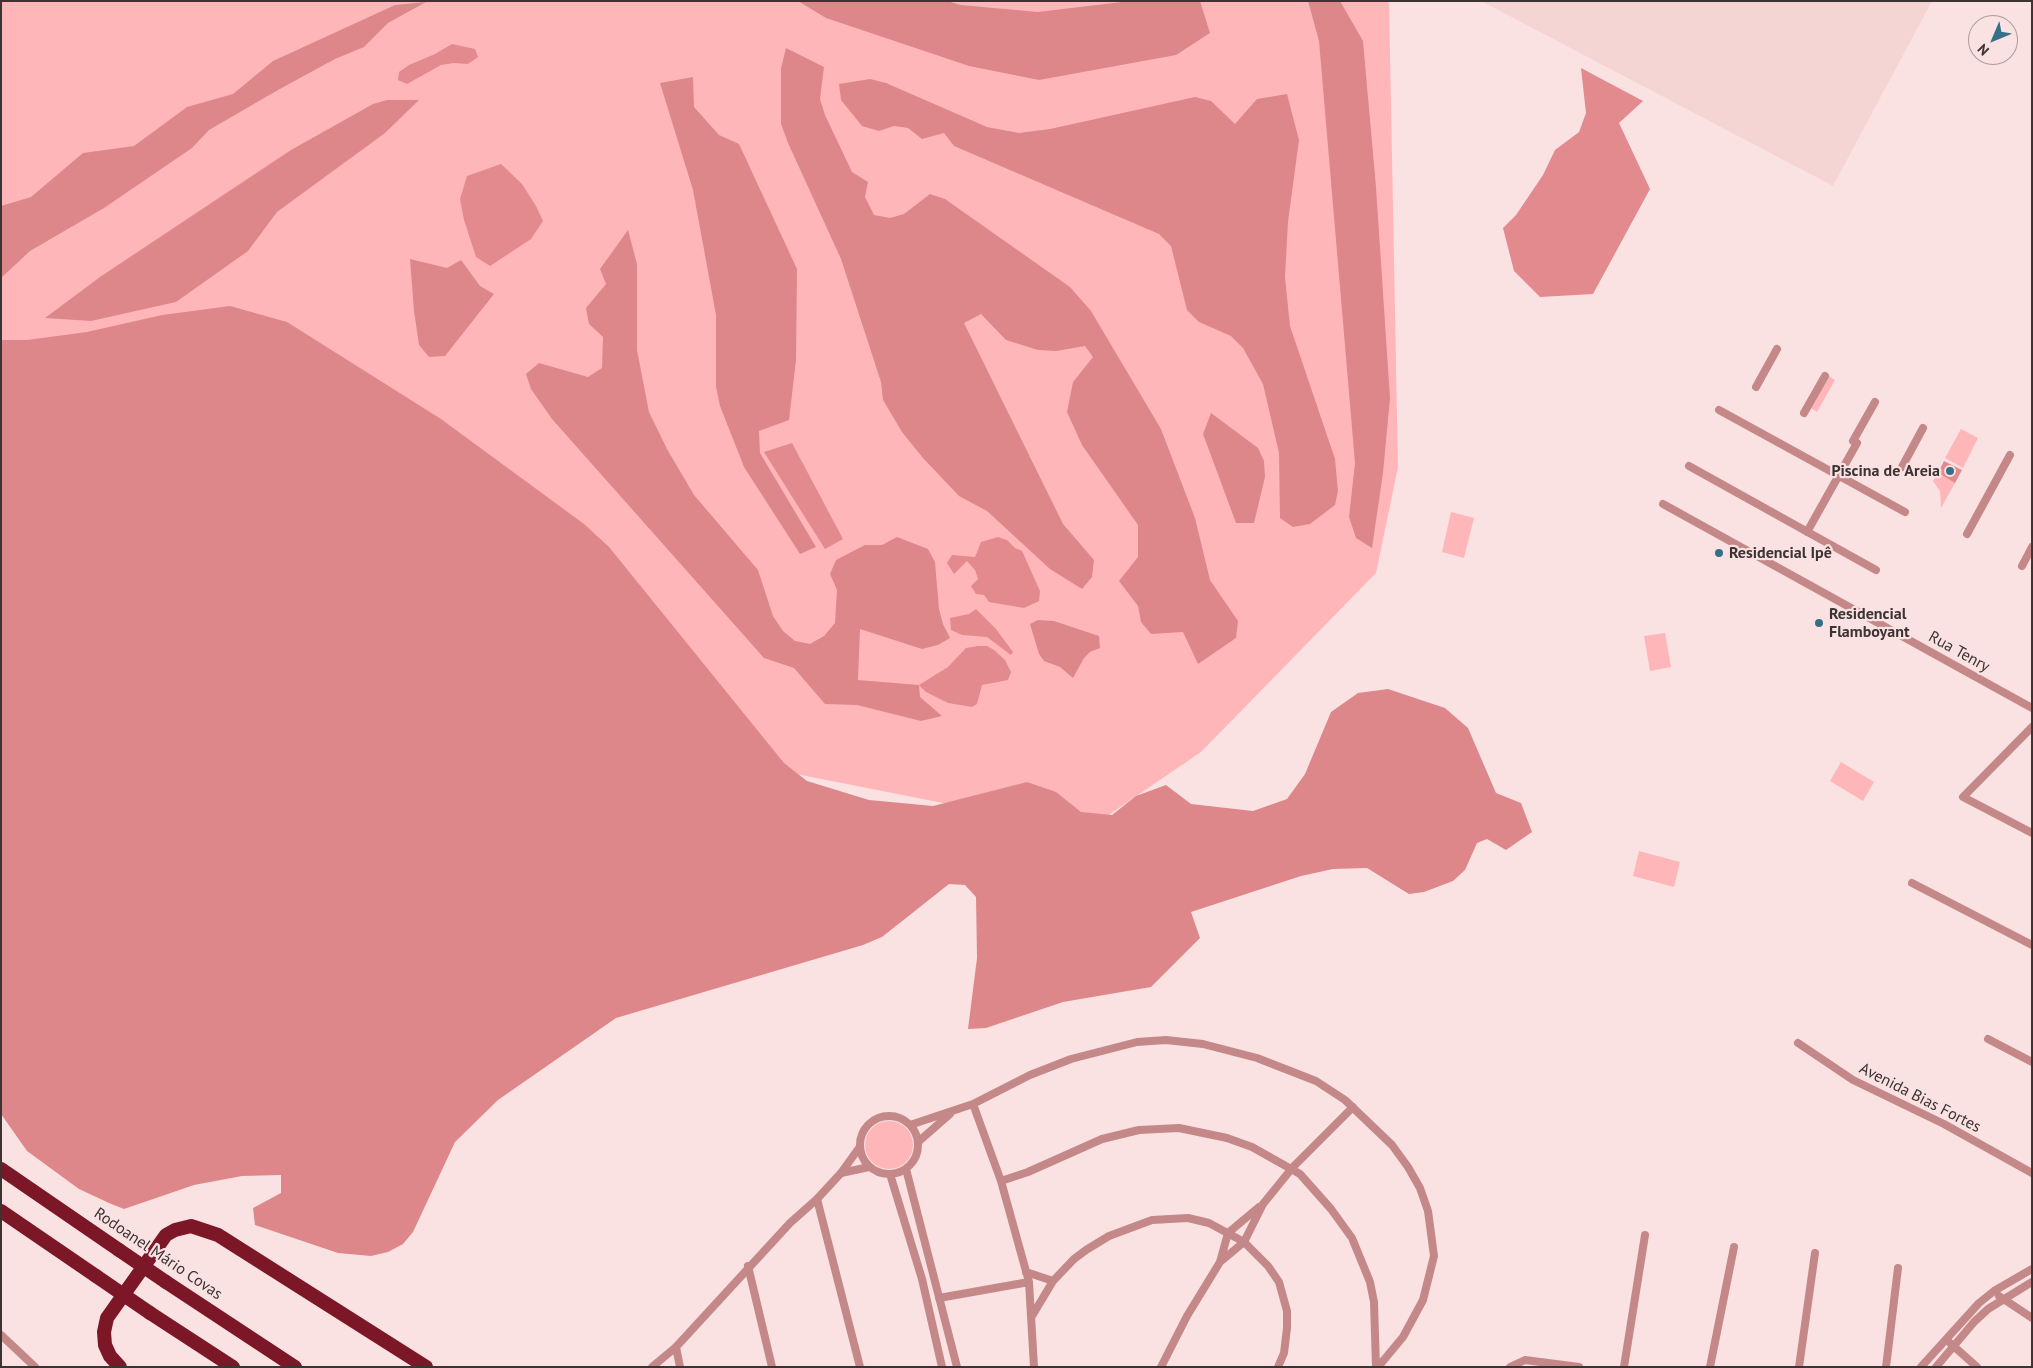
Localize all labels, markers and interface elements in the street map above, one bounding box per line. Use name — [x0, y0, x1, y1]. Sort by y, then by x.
north arrow — [1968, 15, 2018, 65]
text: N — [1973, 40, 1993, 60]
place label: Piscina de Areia — [1831, 461, 1940, 481]
marker: Piscina de Areia — [1944, 465, 1956, 477]
place label: Residencial Ipê — [1729, 543, 1832, 563]
marker: Residencial Ipê — [1713, 547, 1725, 559]
place label: Residencial Flamboyant — [1829, 604, 1910, 642]
marker: Residencial Flamboyant — [1813, 617, 1825, 629]
street label: Rua Tenry — [1925, 627, 1993, 677]
street label: Avenida Bias Fortes — [1856, 1059, 1984, 1137]
street label: Rodoanel Mário Covas — [90, 1204, 226, 1304]

